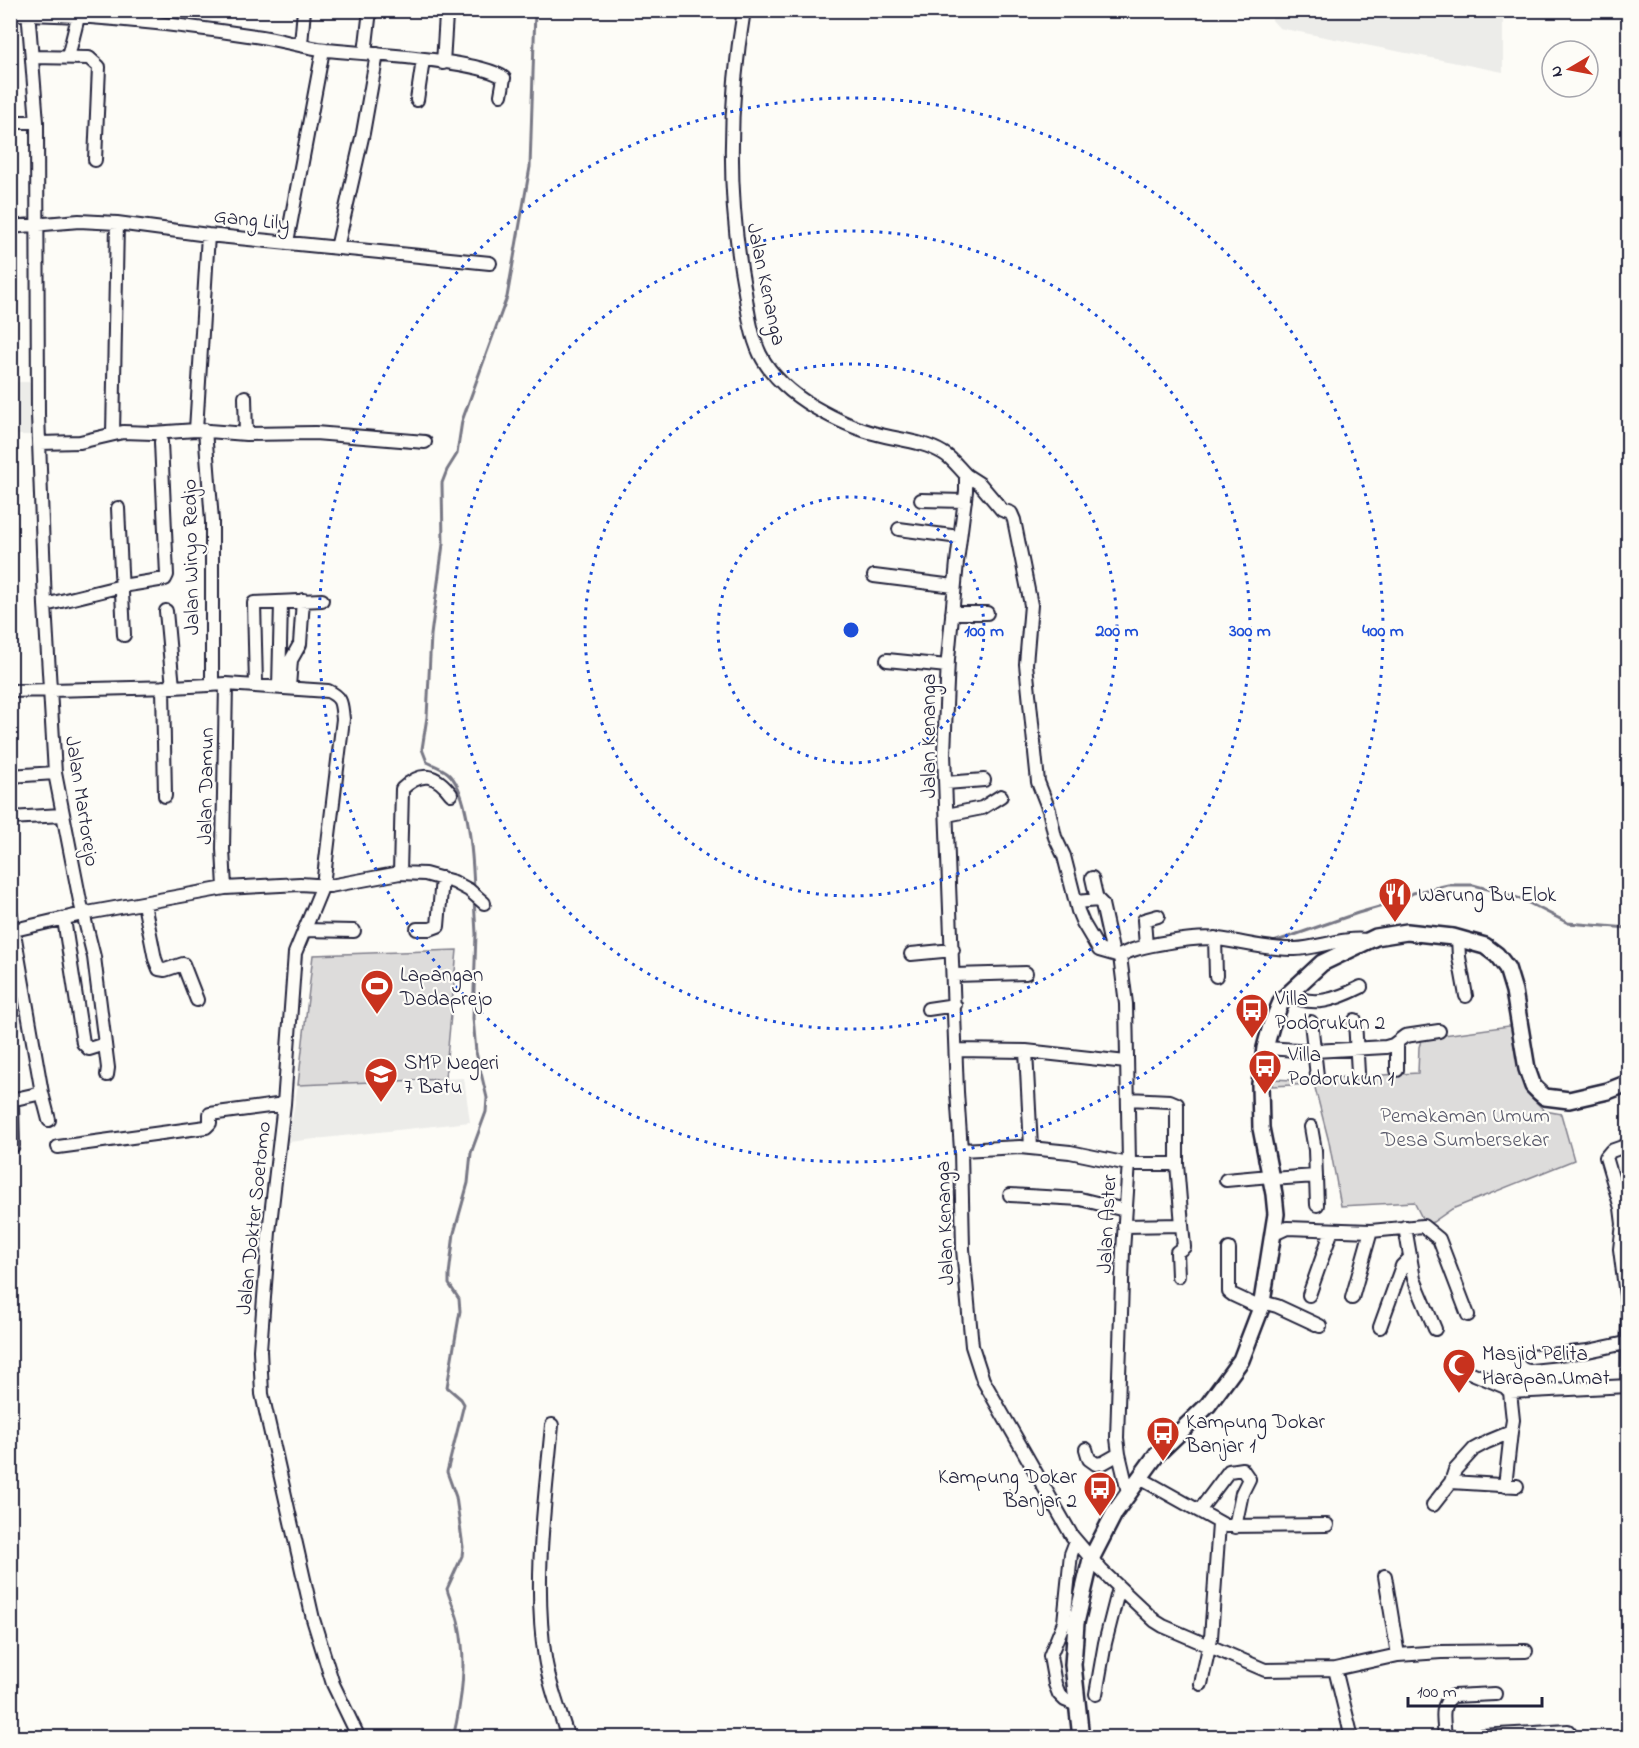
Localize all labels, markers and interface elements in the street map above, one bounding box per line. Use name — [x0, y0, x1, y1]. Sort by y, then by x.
north arrow — [1540, 39, 1600, 99]
text: N — [1544, 64, 1570, 79]
street label: Gang Lily — [212, 202, 291, 242]
street label: Jalan Kenanga — [735, 220, 793, 349]
street label: Jalan Wiryo Redjo — [176, 479, 210, 635]
text: 100 m — [964, 619, 1004, 645]
text: 200 m — [1095, 619, 1139, 645]
text: 300 m — [1228, 619, 1271, 645]
text: 400 m — [1362, 619, 1404, 645]
centre of rings — [841, 620, 861, 640]
street label: Jalan Kenanga — [915, 674, 947, 798]
street label: Jalan Damun — [191, 727, 223, 845]
street label: Jalan Martorejo — [56, 734, 106, 869]
restaurant icon: Warung Bu Elok — [1377, 876, 1413, 923]
place label: Warung Bu Elok — [1418, 881, 1557, 913]
place label: Lapangan Dadaprejo — [399, 961, 492, 1015]
sports icon: Lapangan Dadaprejo — [359, 968, 395, 1015]
place label: Villa Podorukun 2 — [1274, 985, 1385, 1039]
bus stop icon: Villa Podorukun 2 — [1234, 992, 1270, 1039]
place label: Villa Podorukun 1 — [1287, 1041, 1395, 1095]
bus stop icon: Villa Podorukun 1 — [1247, 1048, 1283, 1095]
place label: SMP Negeri 7 Batu — [404, 1049, 499, 1103]
school or university icon: SMP Negeri 7 Batu — [363, 1056, 399, 1103]
park label: Pemakaman Umum Desa Sumbersekar — [1380, 1102, 1550, 1156]
street label: Jalan Dokter Soetomo — [230, 1120, 280, 1316]
street label: Jalan Kenanga — [929, 1160, 965, 1286]
street label: Jalan Aster — [1090, 1174, 1126, 1274]
place label: Masjid Pelita Harapan Umat — [1482, 1340, 1610, 1394]
mosque icon: Masjid Pelita Harapan Umat — [1441, 1347, 1477, 1394]
place label: Kampung Dokar Banjar 1 — [1185, 1408, 1325, 1462]
bus stop icon: Kampung Dokar Banjar 1 — [1145, 1415, 1181, 1462]
place label: Kampung Dokar Banjar 2 — [938, 1463, 1077, 1517]
bus stop icon: Kampung Dokar Banjar 2 — [1082, 1470, 1118, 1517]
scale bar — [1408, 1670, 1542, 1708]
text: 100 m — [1417, 1680, 1457, 1706]

